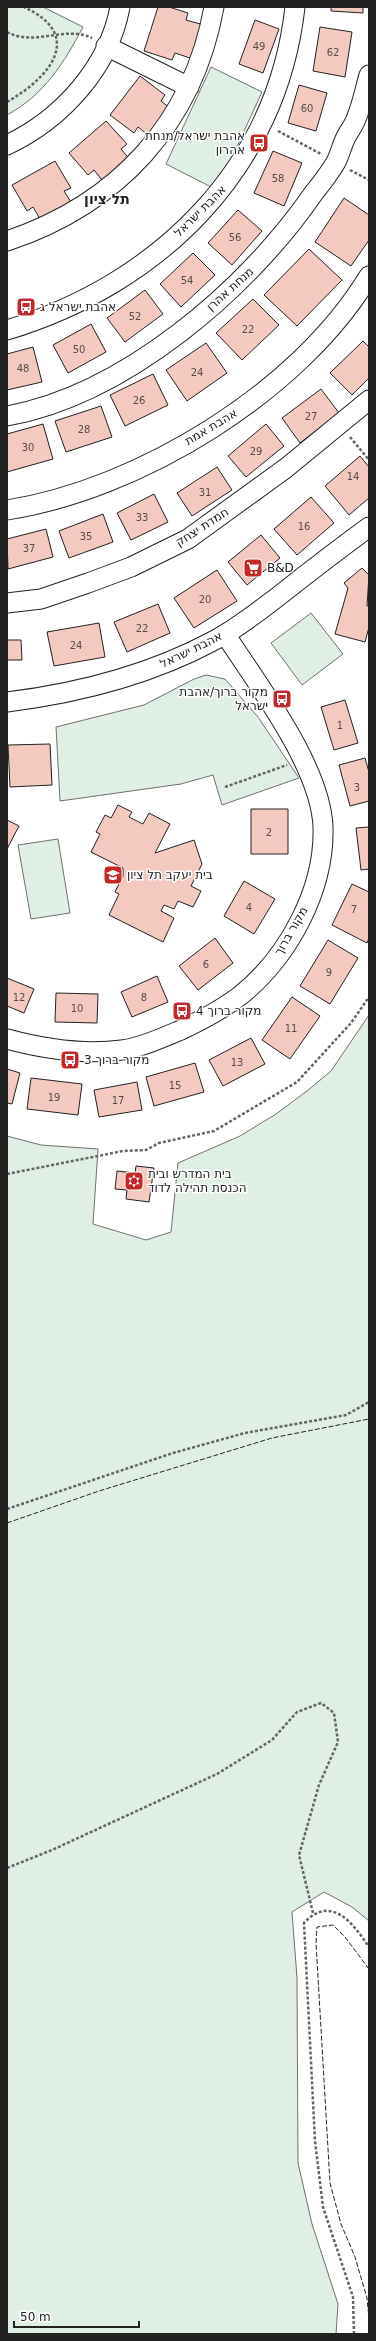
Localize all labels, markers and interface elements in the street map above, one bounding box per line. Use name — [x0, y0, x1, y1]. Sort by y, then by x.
house number: 49 — [253, 41, 265, 52]
house number: 62 — [327, 47, 339, 58]
house number: 60 — [301, 103, 313, 114]
place label: אהבת ישראל/מנחת אהרון — [145, 129, 245, 157]
bus stop icon: אהבת ישראל/מנחת אהרון — [248, 132, 270, 154]
house number: 58 — [272, 173, 284, 184]
street label: אהבת ישראל — [171, 182, 229, 240]
district label: תל ציון — [84, 191, 130, 207]
house number: 56 — [229, 232, 241, 243]
street label: מנחת אהרן — [204, 264, 256, 314]
house number: 54 — [181, 275, 193, 286]
bus stop icon: אהבת ישראל ג — [15, 296, 37, 318]
place label: אהבת ישראל ג — [40, 300, 116, 314]
house number: 52 — [129, 311, 141, 322]
house number: 22 — [242, 324, 254, 335]
house number: 50 — [73, 344, 85, 355]
house number: 48 — [17, 363, 29, 374]
house number: 24 — [191, 367, 203, 378]
house number: 26 — [133, 395, 145, 406]
street label: אהבת אמת — [182, 406, 240, 448]
house number: 27 — [305, 411, 317, 422]
house number: 28 — [78, 424, 90, 435]
house number: 30 — [22, 442, 34, 453]
house number: 29 — [250, 446, 262, 457]
house number: 14 — [347, 471, 359, 482]
house number: 31 — [199, 487, 211, 498]
street label: חמדת יצחק — [173, 505, 231, 549]
house number: 33 — [136, 512, 148, 523]
house number: 16 — [298, 521, 310, 532]
house number: 35 — [80, 531, 92, 542]
house number: 37 — [23, 543, 35, 554]
supermarket icon: B&D — [242, 557, 264, 579]
place label: B&D — [267, 561, 294, 575]
house number: 20 — [199, 594, 211, 605]
house number: 22 — [136, 623, 148, 634]
street label: אהבת ישראל — [158, 629, 224, 671]
house number: 24 — [70, 640, 82, 651]
place label: מקור ברוך/אהבת ישראל — [179, 685, 268, 713]
bus stop icon: מקור ברוך/אהבת ישראל — [271, 688, 293, 710]
house number: 1 — [337, 720, 343, 731]
house number: 3 — [354, 782, 360, 793]
house number: 2 — [266, 827, 272, 838]
school or university icon: בית יעקב תל ציון — [102, 864, 124, 886]
place label: בית יעקב תל ציון — [127, 868, 213, 882]
house number: 4 — [246, 902, 252, 913]
street label: מקור ברוך — [271, 904, 311, 958]
house number: 7 — [351, 904, 357, 915]
house number: 6 — [203, 959, 209, 970]
house number: 9 — [326, 967, 332, 978]
house number: 12 — [13, 992, 25, 1003]
house number: 8 — [141, 992, 147, 1003]
bus stop icon: מקור ברוך 4 — [171, 1000, 193, 1022]
house number: 10 — [71, 1003, 83, 1014]
place label: מקור ברוך 4 — [196, 1004, 261, 1018]
house number: 11 — [285, 1023, 297, 1034]
bus stop icon: מקור ברוך 3 — [59, 1049, 81, 1071]
place label: מקור ברוך 3 — [84, 1053, 149, 1067]
house number: 13 — [231, 1057, 243, 1068]
house number: 15 — [169, 1080, 181, 1091]
house number: 19 — [48, 1092, 60, 1103]
house number: 17 — [112, 1095, 124, 1106]
place label: בית המדרש ובית הכנסת תהילה לדוד — [148, 1167, 247, 1195]
synagogue icon: בית המדרש ובית הכנסת תהילה לדוד — [123, 1170, 145, 1192]
scale bar — [14, 2303, 139, 2329]
text: 50 m — [20, 2310, 51, 2324]

